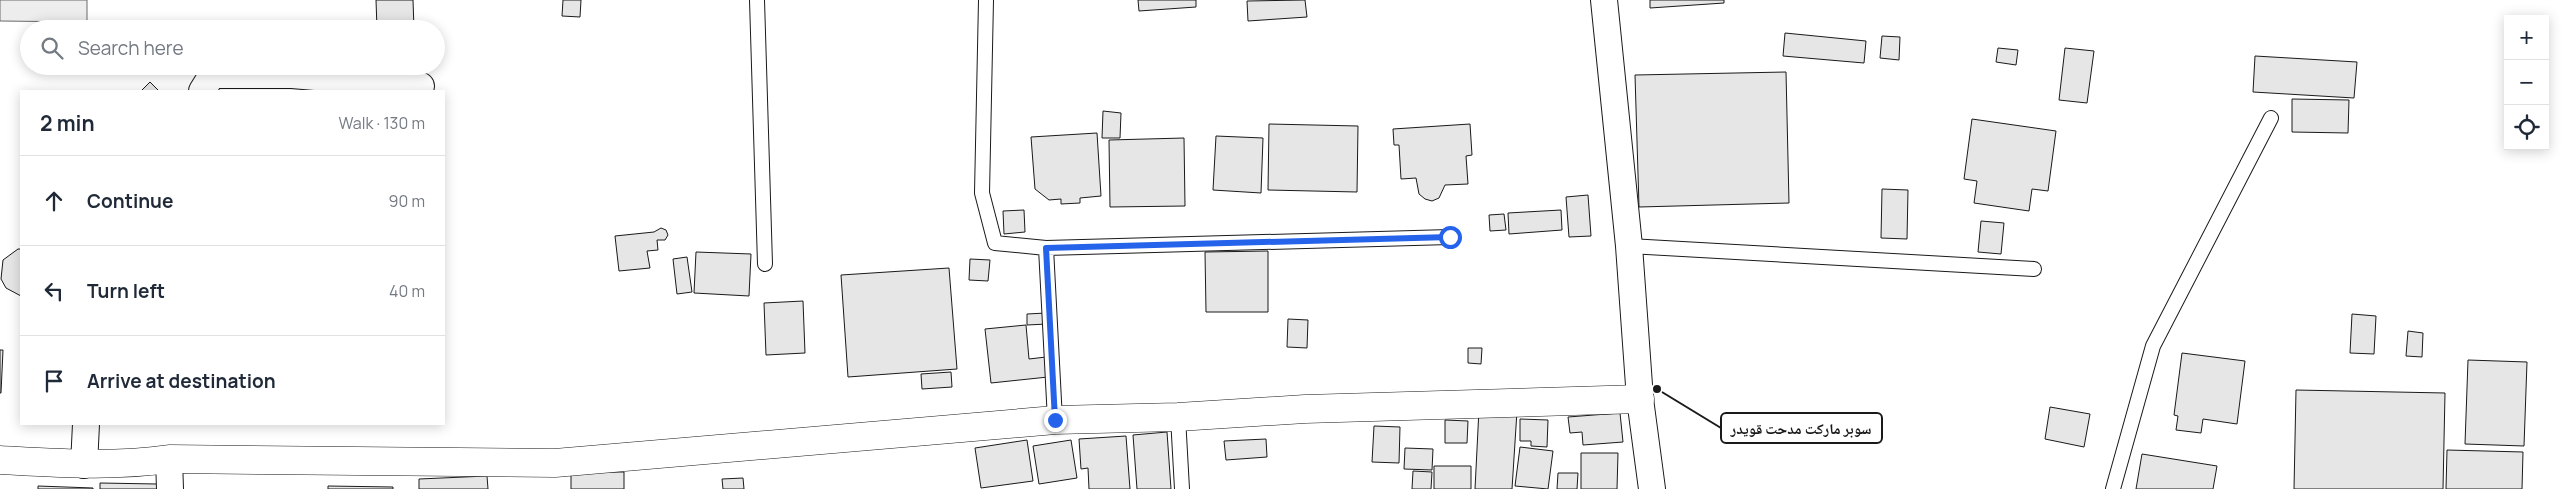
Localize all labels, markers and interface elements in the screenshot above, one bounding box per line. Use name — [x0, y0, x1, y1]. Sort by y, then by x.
map controls — [2504, 15, 2549, 150]
button: + — [2504, 15, 2549, 60]
search box — [20, 20, 445, 75]
icon: search — [38, 34, 66, 62]
text: Search here — [78, 35, 184, 61]
button: − — [2504, 60, 2549, 105]
button: locate — [2504, 105, 2549, 150]
text: 2 min — [40, 109, 95, 137]
text: Walk · 130 m — [339, 112, 425, 134]
icon: ahead — [40, 187, 68, 215]
text: Continue — [87, 188, 173, 214]
text: 90 m — [389, 190, 425, 212]
route start — [1439, 226, 1462, 249]
icon: left — [40, 277, 68, 305]
text: Turn left — [87, 278, 165, 304]
text: 40 m — [389, 280, 425, 302]
icon: arrive — [40, 367, 68, 395]
text: Arrive at destination — [87, 368, 276, 394]
route end — [1044, 409, 1067, 432]
callout: سوبر ماركت مدحت قويدر — [1721, 413, 1882, 443]
text: سوبر ماركت مدحت قويدر — [1729, 418, 1872, 439]

